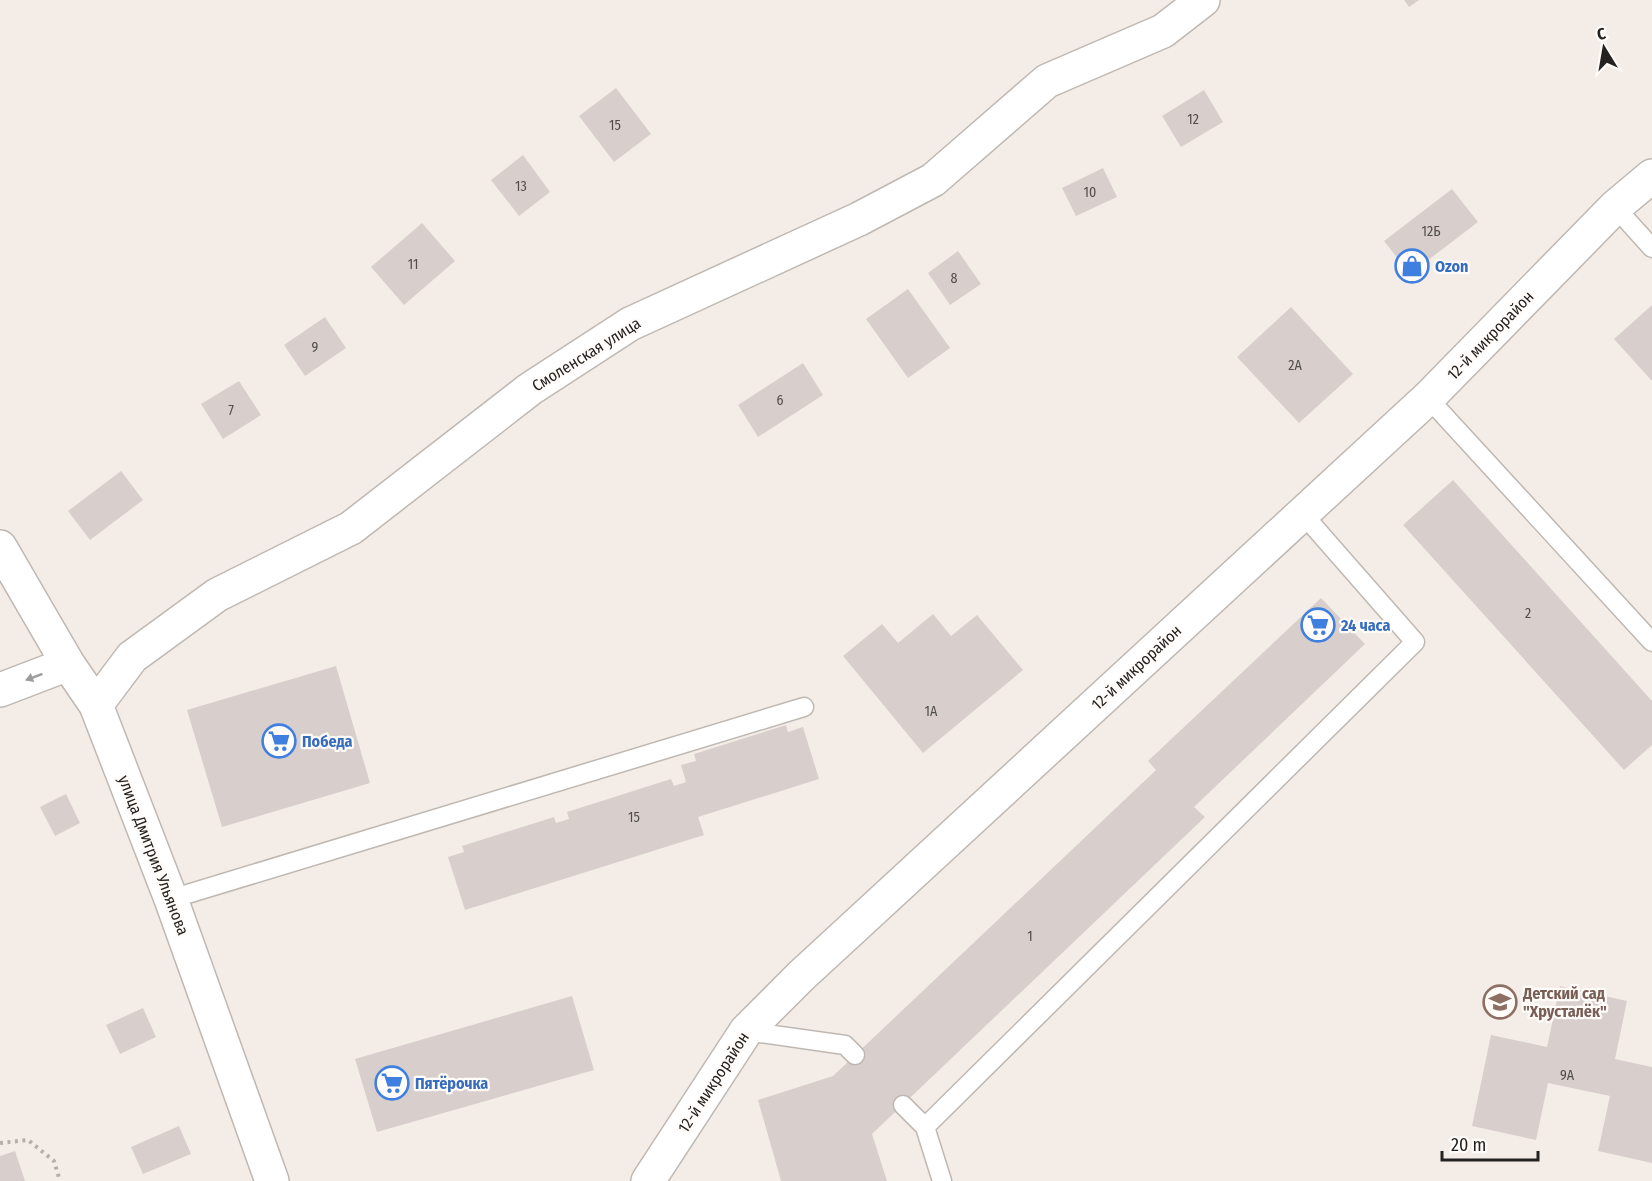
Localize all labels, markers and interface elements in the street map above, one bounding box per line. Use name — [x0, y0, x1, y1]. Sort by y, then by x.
north arrow — [1574, 18, 1634, 78]
text: С — [1595, 24, 1608, 44]
house number: 12 — [1187, 111, 1199, 128]
house number: 15 — [609, 117, 621, 134]
house number: 13 — [515, 178, 527, 195]
house number: 10 — [1084, 184, 1096, 201]
house number: 12Б — [1422, 223, 1440, 240]
shop icon: Ozon — [1394, 248, 1430, 284]
house number: 11 — [408, 256, 418, 273]
place label: Ozon — [1435, 257, 1468, 276]
house number: 8 — [951, 270, 958, 287]
street label: 12-й микрорайон — [1443, 287, 1538, 384]
street label: Смоленская улица — [528, 313, 644, 395]
house number: 9 — [312, 339, 319, 356]
house number: 2А — [1288, 357, 1302, 374]
house number: 6 — [777, 392, 784, 409]
house number: 7 — [228, 402, 234, 419]
house number: 2 — [1525, 605, 1531, 622]
supermarket icon: 24 часа — [1300, 607, 1336, 643]
place label: 24 часа — [1340, 616, 1390, 635]
street label: 12-й микрорайон — [1087, 621, 1185, 714]
one-way arrow — [25, 673, 43, 682]
house number: 1А — [925, 703, 938, 720]
supermarket icon: Победа — [261, 723, 297, 759]
place label: Победа — [302, 732, 353, 751]
street label: улица Дмитрия Ульянова — [114, 773, 193, 938]
house number: 15 — [628, 809, 640, 826]
house number: 1 — [1027, 928, 1033, 945]
school or university icon: Детский сад "Хрусталёк" — [1482, 984, 1518, 1020]
place label: Детский сад "Хрусталёк" — [1522, 984, 1607, 1021]
street label: 12-й микрорайон — [674, 1028, 753, 1136]
supermarket icon: Пятёрочка — [374, 1065, 410, 1101]
house number: 9А — [1560, 1067, 1575, 1084]
place label: Пятёрочка — [415, 1074, 488, 1093]
scale bar — [1442, 1124, 1538, 1162]
text: 20 m — [1451, 1134, 1486, 1156]

